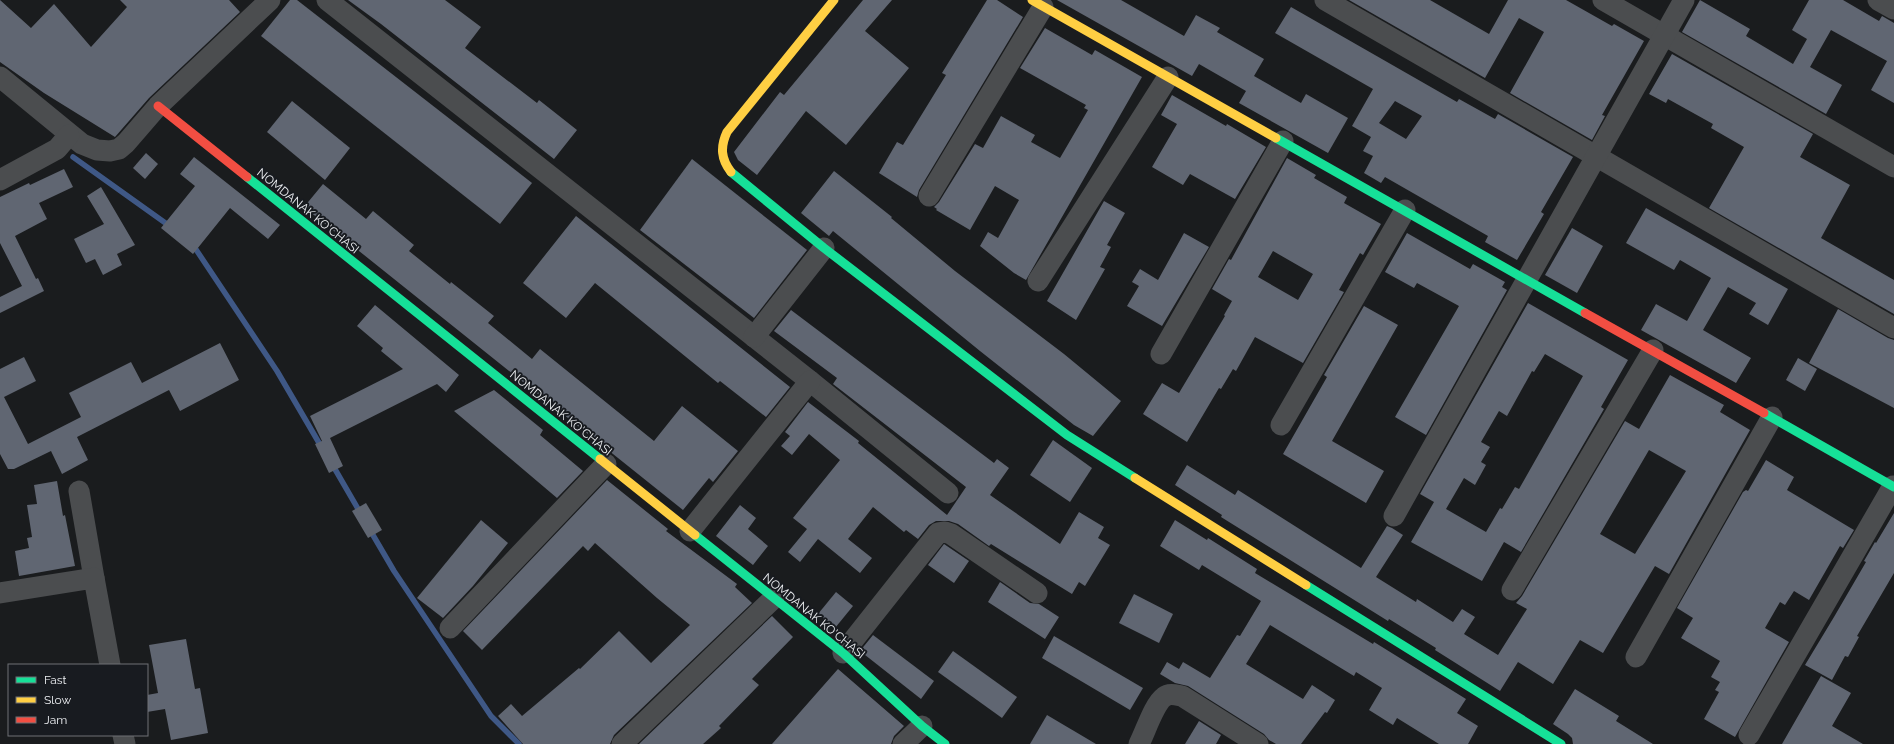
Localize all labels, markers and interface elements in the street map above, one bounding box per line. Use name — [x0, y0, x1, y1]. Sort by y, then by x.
street label: NOMDANAK KO'CHASI — [254, 166, 362, 256]
street label: NOMDANAK KO'CHASI — [507, 368, 615, 458]
street label: NOMDANAK KO'CHASI — [760, 571, 868, 661]
legend — [8, 664, 148, 736]
text: Fast — [44, 673, 67, 687]
text: Slow — [44, 693, 71, 707]
text: Jam — [44, 713, 67, 727]

